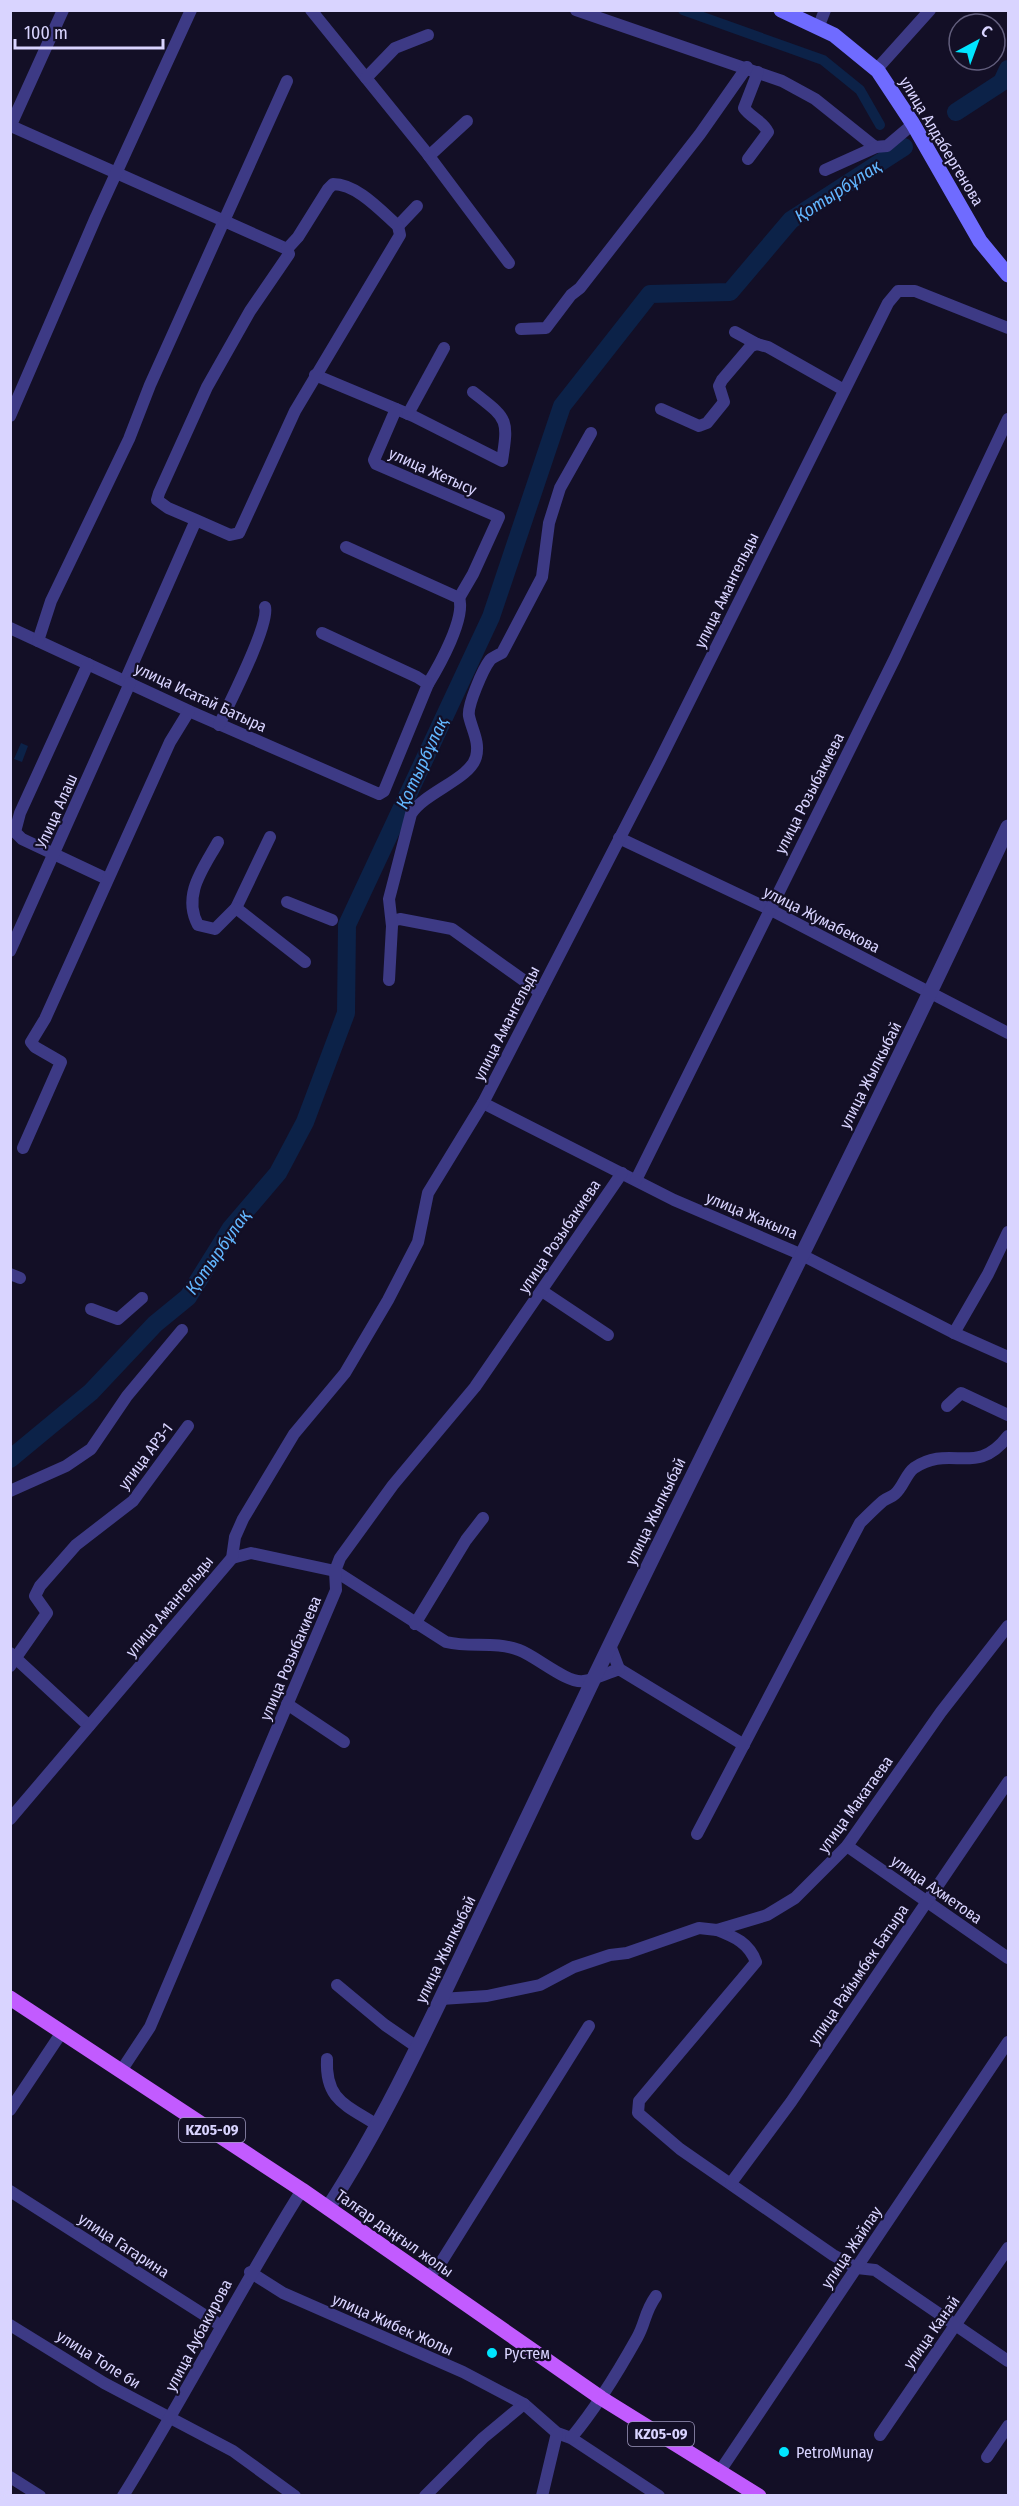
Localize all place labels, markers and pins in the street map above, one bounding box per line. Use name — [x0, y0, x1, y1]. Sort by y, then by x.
place label: Рустем — [504, 2344, 550, 2363]
marker: Рустем — [485, 2346, 499, 2360]
place label: PetroMunay — [796, 2443, 874, 2462]
marker: PetroMunay — [777, 2445, 791, 2459]

